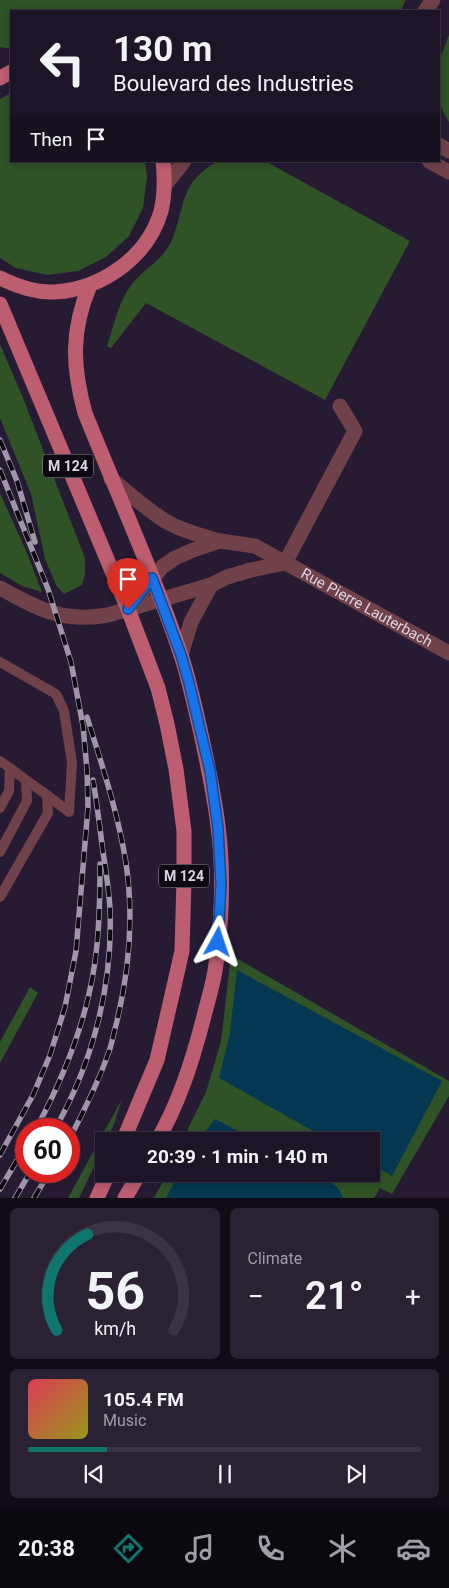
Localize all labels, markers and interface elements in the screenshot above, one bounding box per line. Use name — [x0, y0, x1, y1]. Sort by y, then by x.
text: 130 m — [113, 29, 212, 70]
icon: left — [30, 30, 95, 95]
text: Boulevard des Industries — [113, 71, 354, 96]
icon: arrive — [82, 125, 110, 153]
text: Then — [30, 128, 72, 151]
road number: M 124 — [43, 454, 93, 478]
pin — [107, 558, 149, 609]
street label: Rue Pierre Lauterbach — [298, 564, 436, 651]
icon: arrive — [114, 565, 142, 593]
road number: M 124 — [159, 864, 209, 888]
position arrow — [191, 915, 243, 967]
speed limit sign: 60 — [15, 1118, 80, 1183]
text: 20:39 · 1 min · 140 m — [147, 1145, 328, 1168]
text: Climate — [248, 1249, 302, 1268]
text: 56 — [85, 1261, 145, 1322]
text: 21° — [305, 1274, 364, 1318]
text: − — [248, 1280, 264, 1313]
text: + — [405, 1280, 421, 1313]
text: km/h — [94, 1318, 136, 1339]
text: 105.4 FM — [103, 1388, 184, 1411]
text: Music — [103, 1411, 146, 1430]
icon: previous — [80, 1460, 108, 1488]
icon: pause — [211, 1460, 239, 1488]
icon: next — [342, 1460, 370, 1488]
icon: directions — [111, 1531, 146, 1566]
icon: music — [182, 1531, 217, 1566]
icon: phone — [253, 1531, 288, 1566]
icon: climate — [325, 1531, 360, 1566]
icon: car — [396, 1531, 431, 1566]
text: 20:38 — [18, 1536, 75, 1561]

